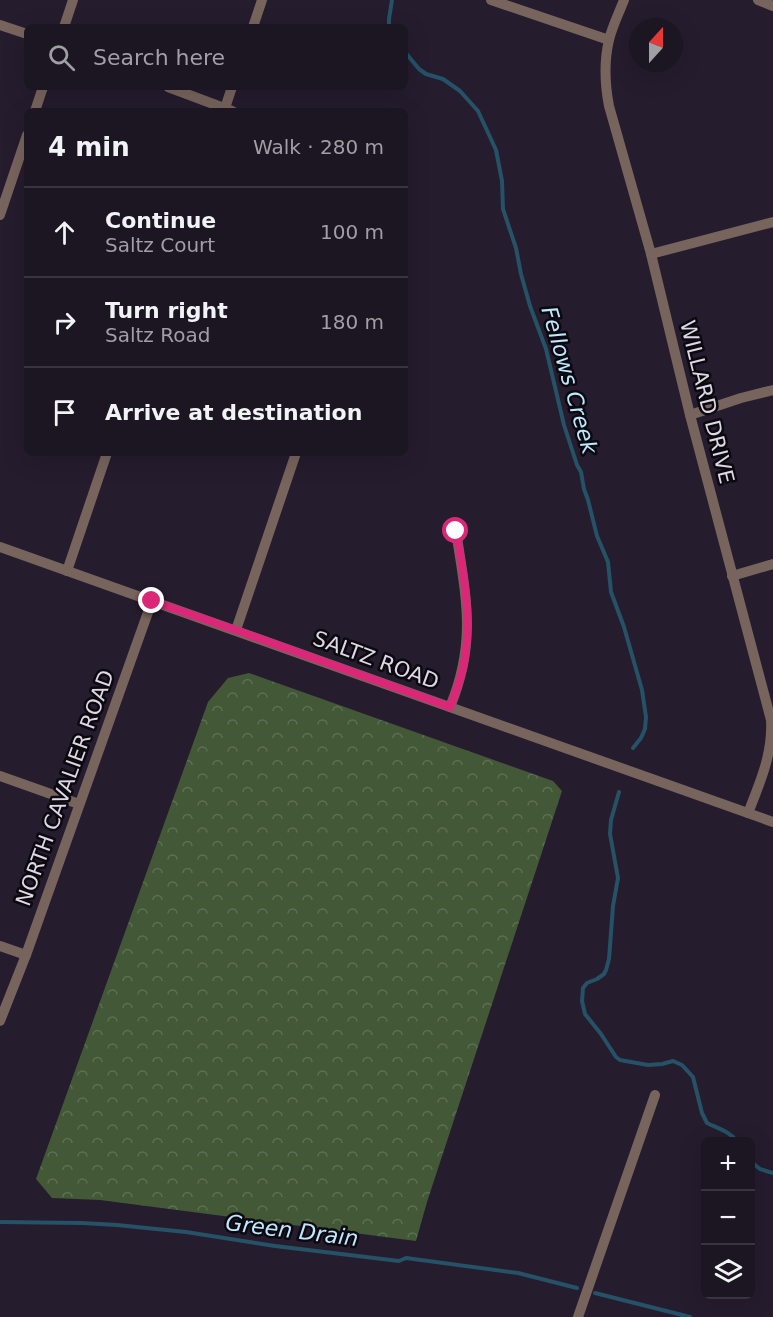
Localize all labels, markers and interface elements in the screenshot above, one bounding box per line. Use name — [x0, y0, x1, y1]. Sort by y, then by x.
north arrow — [629, 18, 683, 72]
search box — [24, 24, 408, 90]
icon: search — [45, 41, 78, 74]
text: Search here — [93, 45, 225, 70]
text: 4 min — [48, 132, 130, 162]
text: Walk · 280 m — [253, 135, 384, 159]
text: Continue — [105, 208, 216, 233]
icon: ahead — [48, 216, 81, 249]
text: 100 m — [320, 220, 384, 244]
text: Saltz Court — [105, 233, 215, 257]
text: Turn right — [105, 298, 228, 323]
water label: Fellows Creek — [536, 303, 603, 458]
icon: right — [48, 306, 81, 339]
text: 180 m — [320, 310, 384, 334]
street label: WILLARD DRIVE — [675, 318, 739, 486]
text: Saltz Road — [105, 323, 210, 347]
icon: arrive — [48, 396, 81, 429]
text: Arrive at destination — [105, 400, 362, 425]
route start — [442, 517, 468, 543]
route end — [138, 587, 164, 613]
street label: SALTZ ROAD — [310, 626, 442, 694]
street label: NORTH CAVALIER ROAD — [11, 667, 119, 909]
map controls — [701, 1137, 755, 1299]
button: + — [701, 1137, 755, 1191]
button: − — [701, 1191, 755, 1245]
water label: Green Drain — [224, 1210, 360, 1251]
button: layers — [701, 1245, 755, 1299]

